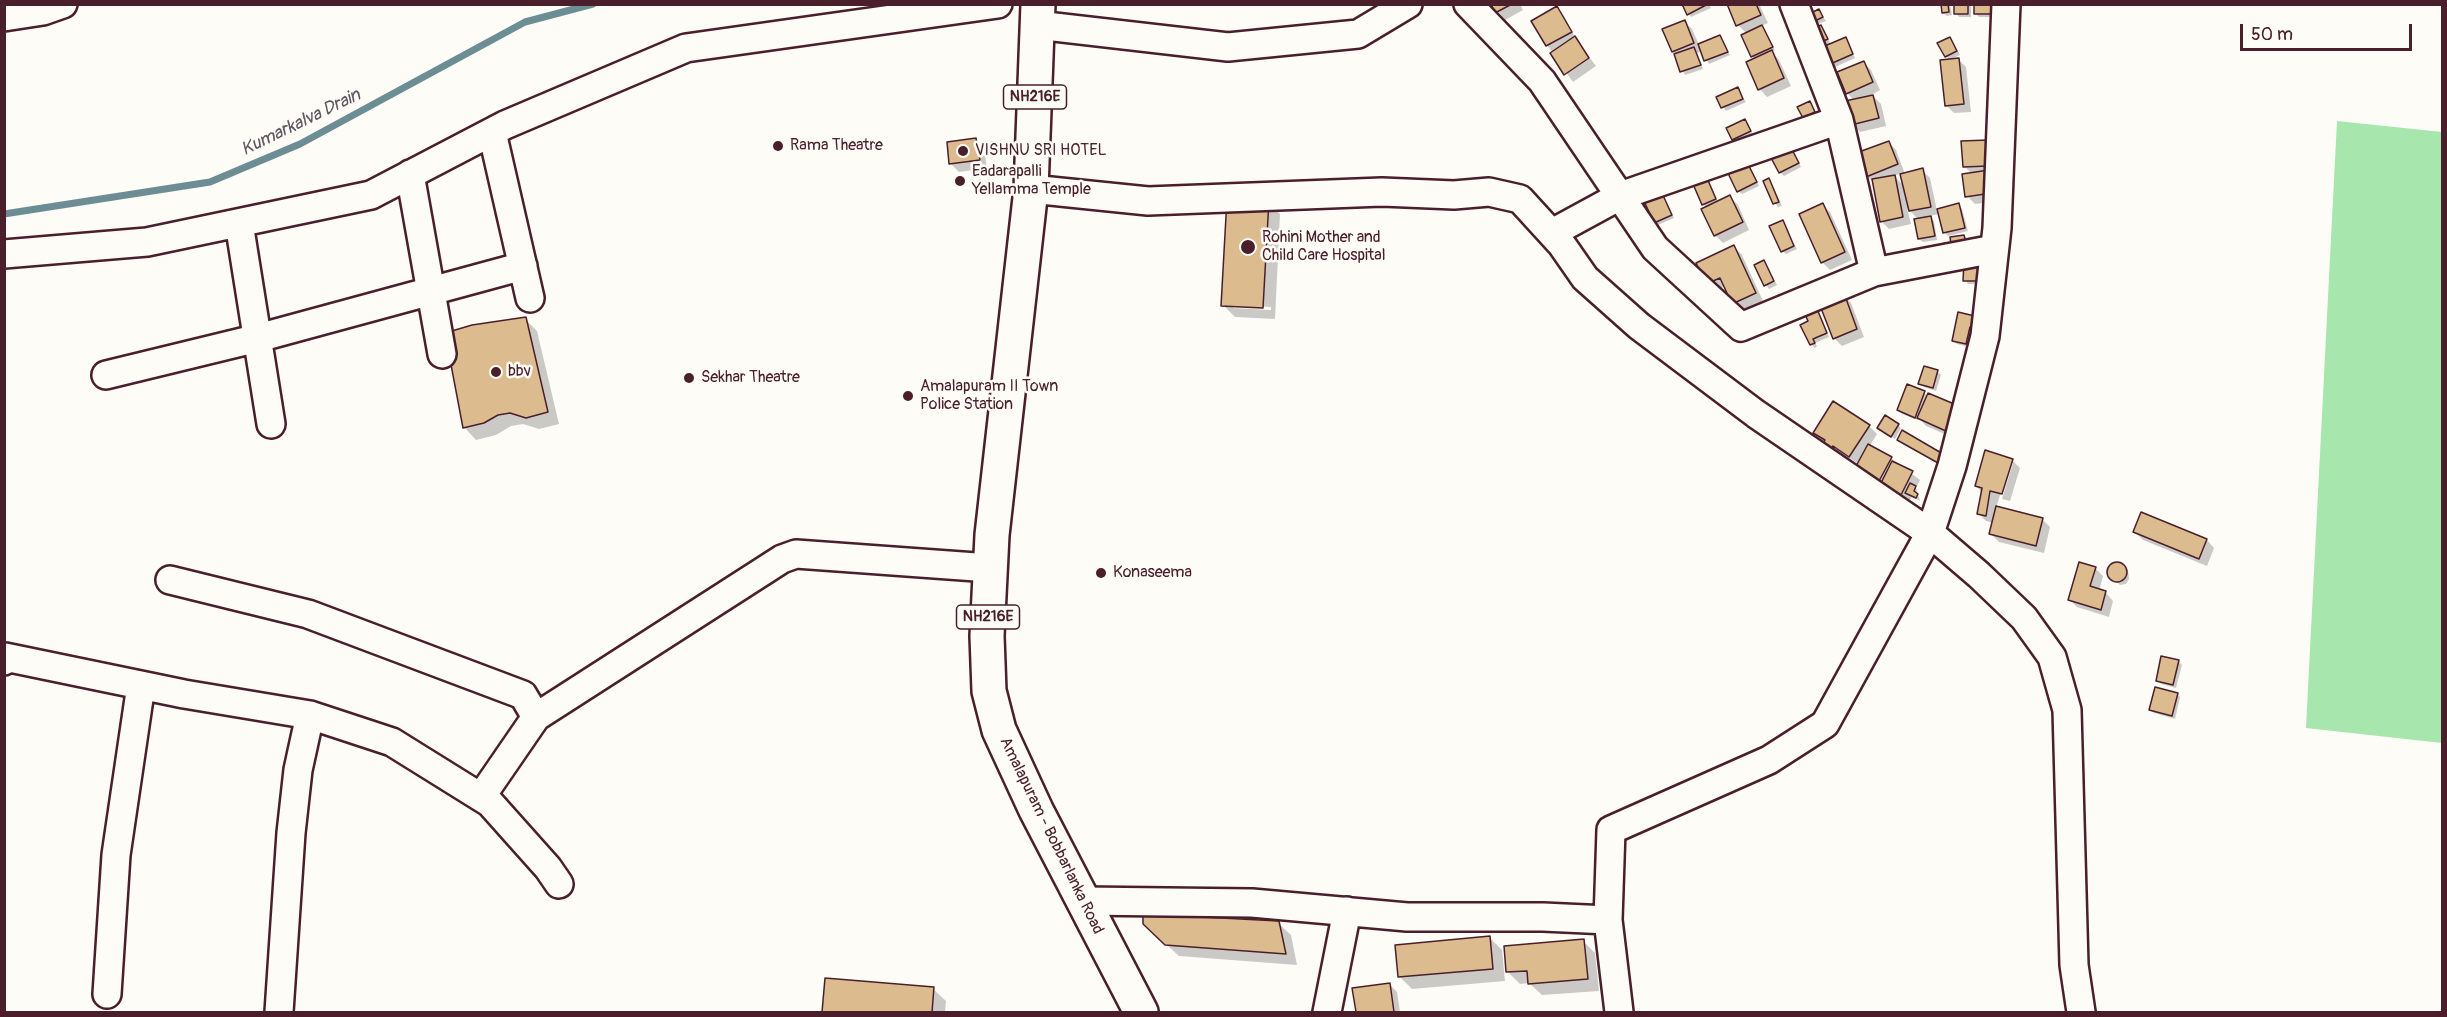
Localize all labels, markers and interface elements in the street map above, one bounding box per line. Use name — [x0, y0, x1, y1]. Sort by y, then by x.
scale bar — [2243, 12, 2416, 50]
text: 50 m — [2251, 23, 2293, 46]
water label: Kumarkalva Drain — [238, 85, 364, 161]
road number: NH216E — [1004, 85, 1066, 109]
place label: Rama Theatre — [790, 136, 883, 156]
marker: Rama Theatre — [771, 139, 785, 153]
place label: VISHNU SRI HOTEL — [975, 141, 1107, 161]
marker: VISHNU SRI HOTEL — [956, 144, 970, 158]
place label: Eadarapalli Yellamma Temple — [972, 162, 1091, 200]
marker: Eadarapalli Yellamma Temple — [953, 174, 967, 188]
place label: Rohini Mother and Child Care Hospital — [1262, 228, 1386, 266]
marker: Rohini Mother and Child Care Hospital — [1239, 238, 1257, 256]
place label: bbv — [508, 362, 531, 382]
marker: bbv — [489, 365, 503, 379]
place label: Sekhar Theatre — [701, 368, 800, 388]
marker: Sekhar Theatre — [682, 371, 696, 385]
place label: Amalapuram II Town Police Station — [920, 377, 1058, 415]
marker: Amalapuram II Town Police Station — [901, 389, 915, 403]
place label: Konaseema — [1113, 563, 1192, 583]
marker: Konaseema — [1094, 566, 1108, 580]
road number: NH216E — [956, 605, 1020, 629]
street label: Amalapuram - Bobbarlanka Road — [995, 734, 1107, 938]

